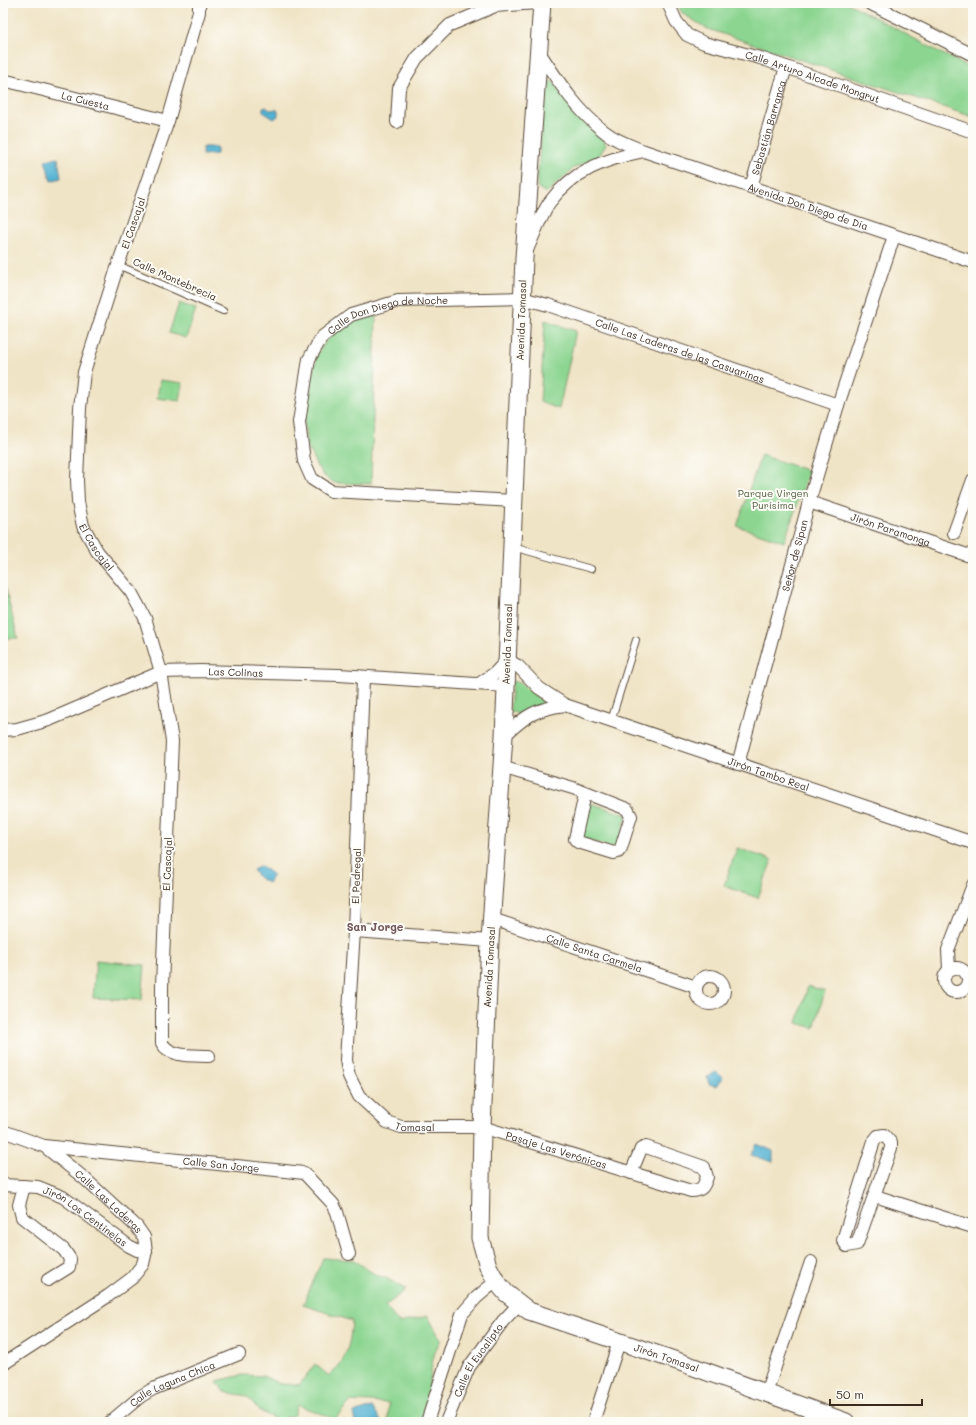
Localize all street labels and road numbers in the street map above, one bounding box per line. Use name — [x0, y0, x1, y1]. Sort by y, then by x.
street label: Calle Arturo Alcade Mongrut — [744, 47, 882, 106]
street label: Sebastián Barranca — [748, 78, 789, 177]
street label: La Cuesta — [60, 88, 111, 113]
street label: Avenida Don Diego de Día — [746, 180, 870, 233]
street label: El Cascajal — [118, 195, 148, 251]
street label: Calle Montebrecia — [131, 254, 219, 304]
street label: Avenida Tomasal — [513, 279, 529, 361]
street label: Calle Don Diego de Noche — [324, 293, 448, 338]
street label: Calle Las Laderas de las Casuarinas — [593, 315, 766, 386]
street label: Jirón Paramonga — [849, 509, 932, 549]
street label: Señor de Sipan — [778, 518, 811, 593]
street label: El Cascajal — [76, 521, 117, 574]
street label: Avenida Tomasal — [499, 603, 515, 685]
street label: Las Colinas — [208, 664, 264, 680]
street label: Jirón Tambo Real — [726, 754, 811, 794]
street label: El Cascajal — [159, 837, 175, 891]
street label: El Pedregal — [348, 848, 364, 904]
street label: Avenida Tomasal — [480, 926, 498, 1008]
street label: Calle Santa Carmela — [545, 931, 644, 976]
street label: Tomasal — [393, 1118, 435, 1134]
street label: Pasaje Las Verónicas — [504, 1128, 609, 1172]
street label: Calle San Jorge — [182, 1153, 260, 1175]
street label: Calle Las Laderas — [72, 1166, 146, 1236]
street label: Jirón Los Centinelas — [41, 1183, 130, 1250]
street label: Calle El Eucalipto — [450, 1320, 506, 1399]
street label: Jirón Tomasal — [632, 1340, 701, 1375]
street label: Calle Laguna Chica — [126, 1357, 217, 1410]

